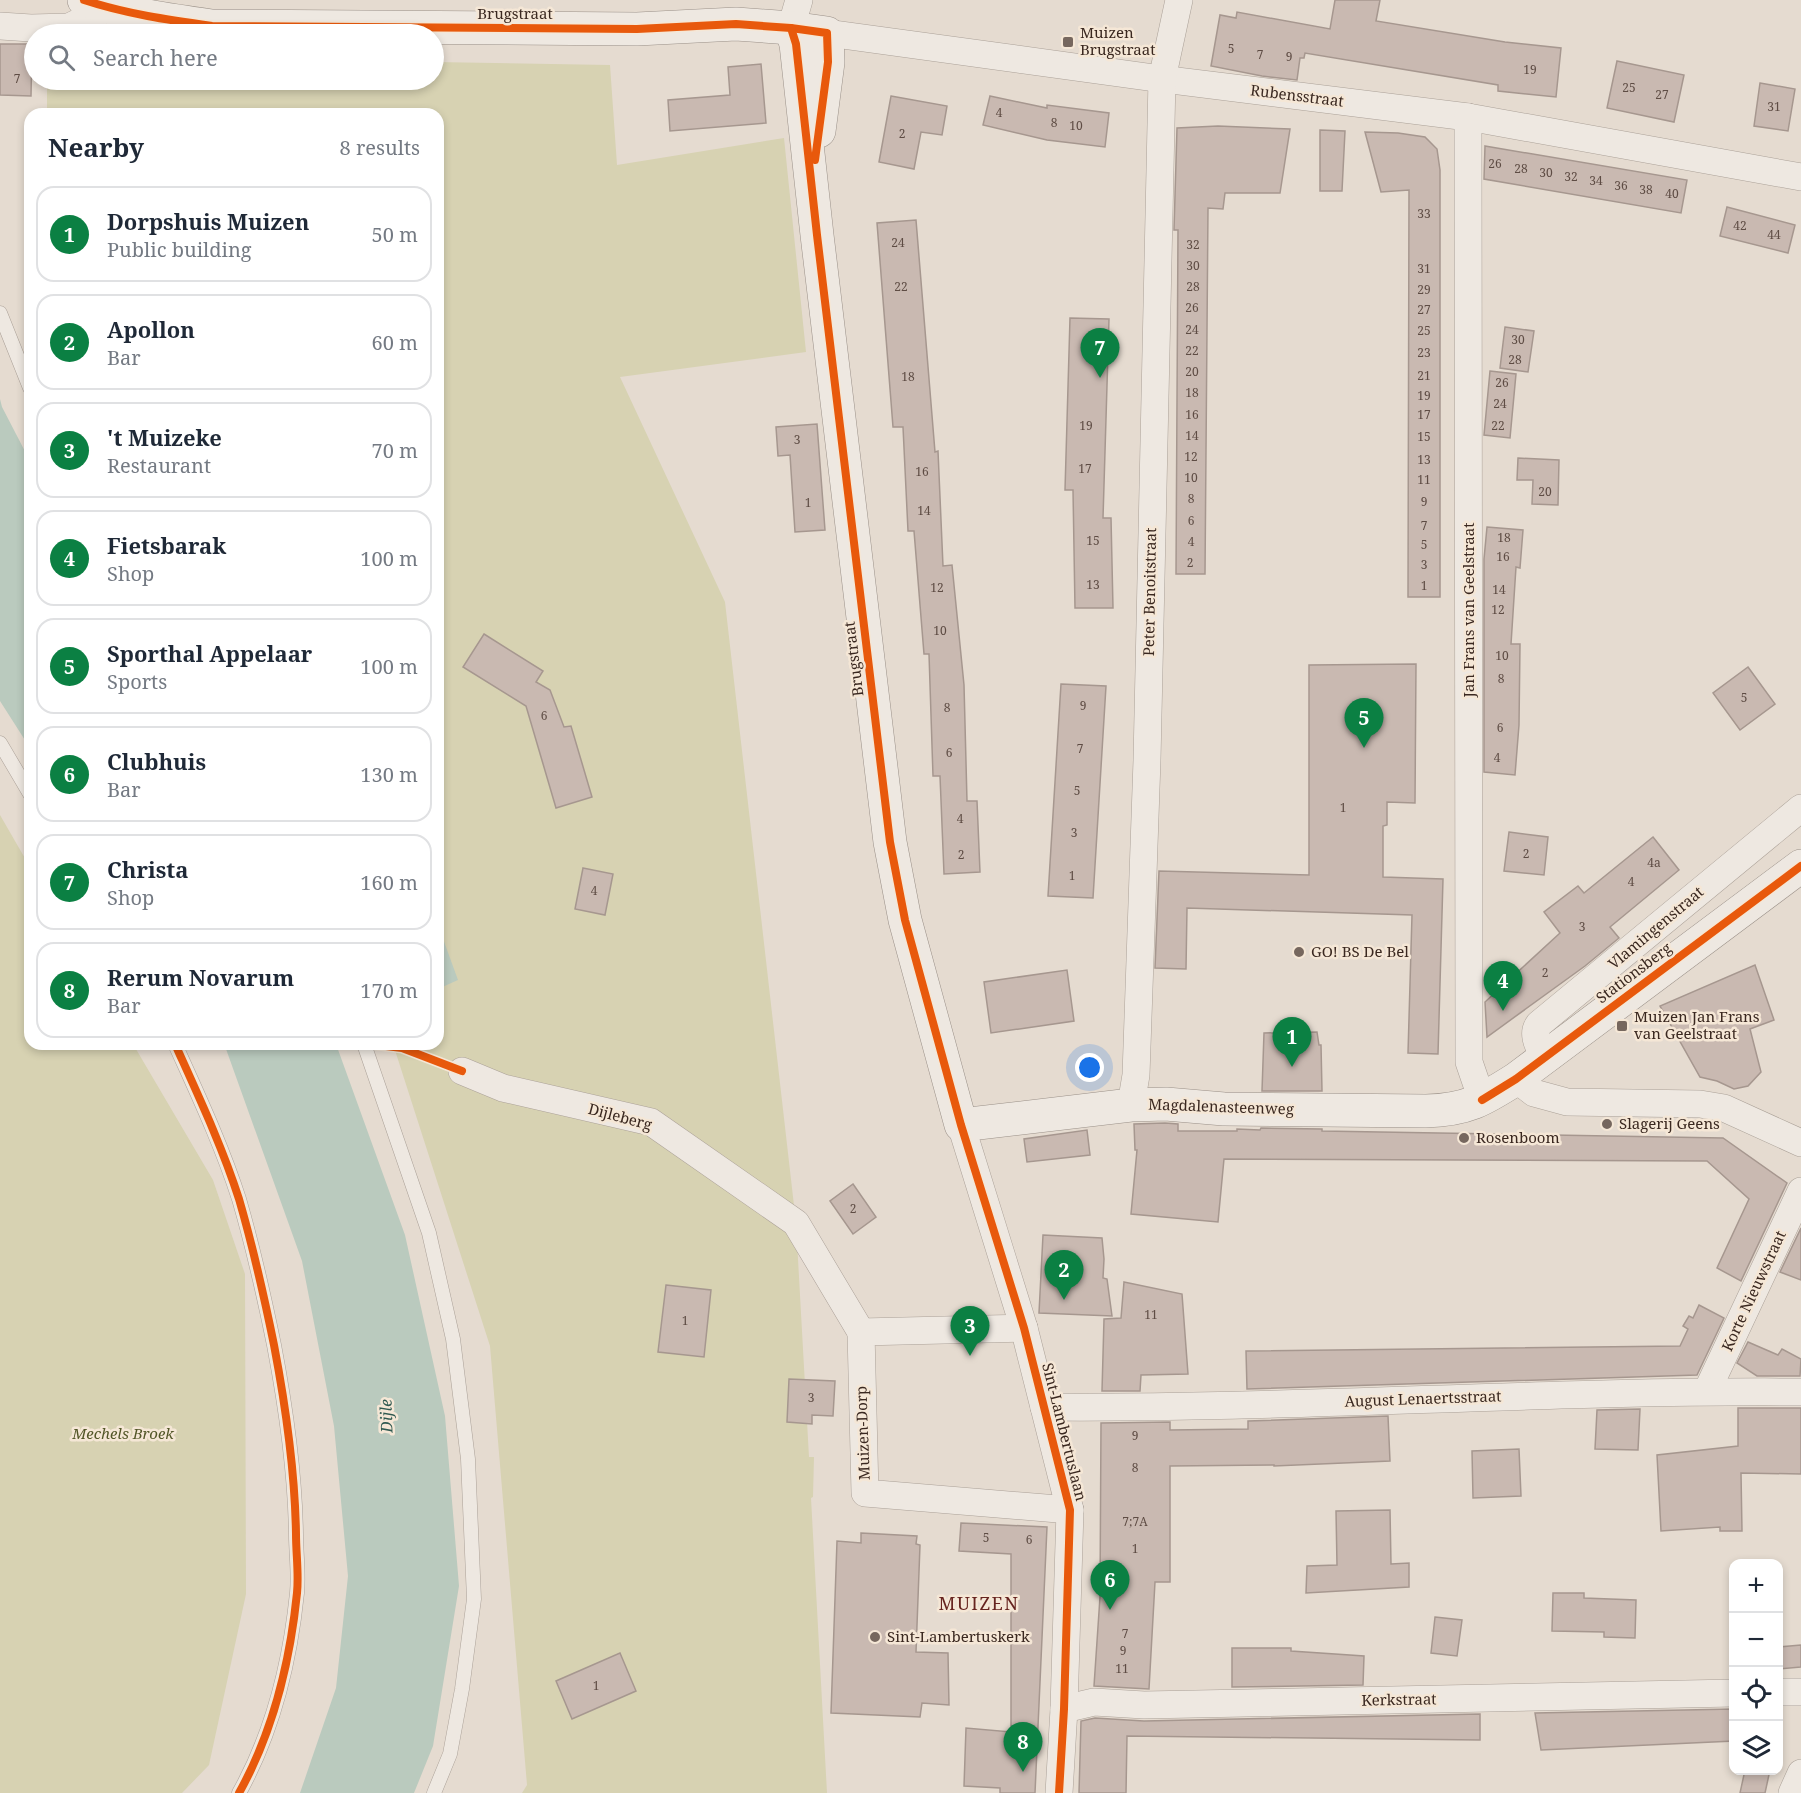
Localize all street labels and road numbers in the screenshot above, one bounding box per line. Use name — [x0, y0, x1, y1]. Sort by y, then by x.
street label: Brugstraat — [477, 3, 553, 23]
street label: Rubensstraat — [1249, 79, 1345, 111]
street label: Jan Frans van Geelstraat — [1458, 523, 1478, 698]
street label: Peter Benoitstraat — [1138, 528, 1160, 656]
street label: Brugstraat — [838, 620, 868, 698]
street label: Vlamingenstraat — [1603, 881, 1707, 973]
street label: Stationsberg — [1592, 937, 1675, 1007]
street label: Magdalenasteenweg — [1148, 1093, 1294, 1119]
street label: Dijleberg — [586, 1098, 654, 1134]
street label: Korte Nieuwstraat — [1716, 1227, 1790, 1354]
street label: Sint-Lambertuslaan — [1038, 1361, 1092, 1503]
street label: August Lenaertsstraat — [1344, 1385, 1502, 1411]
street label: Muizen-Dorp — [850, 1386, 874, 1480]
street label: Kerkstraat — [1361, 1688, 1437, 1710]

